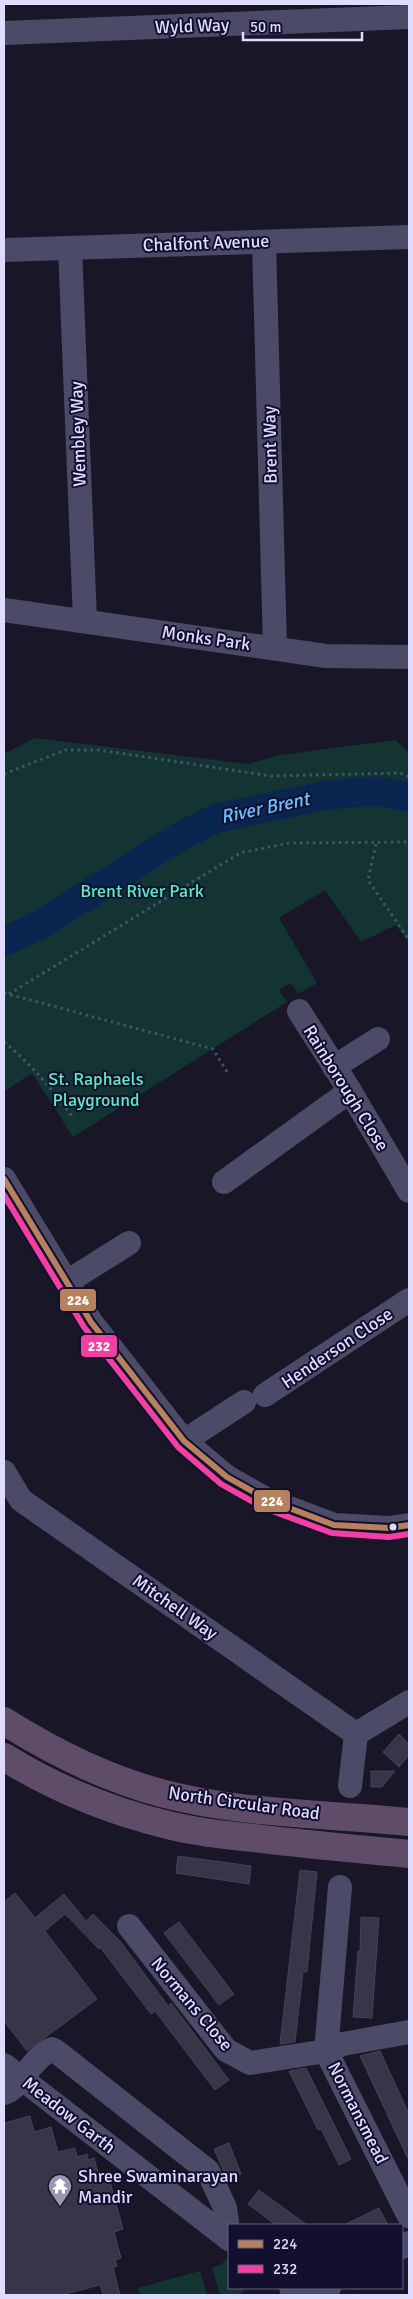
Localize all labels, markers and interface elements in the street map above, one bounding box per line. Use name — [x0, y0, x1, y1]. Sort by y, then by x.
scale bar — [243, 10, 362, 42]
street label: Wyld Way — [154, 14, 230, 38]
text: 50 m — [250, 18, 281, 36]
street label: Chalfont Avenue — [142, 230, 270, 256]
street label: Wembley Way — [65, 380, 91, 487]
street label: Brent Way — [258, 405, 282, 484]
street label: Monks Park — [160, 621, 252, 655]
water label: River Brent — [219, 786, 314, 829]
park label: Brent River Park — [80, 880, 204, 902]
street label: Rainborough Close — [298, 1021, 394, 1155]
park label: St. Raphaels Playground — [48, 1068, 144, 1111]
line badge: 224 — [59, 1288, 97, 1312]
text: 224 — [67, 1292, 90, 1309]
street label: Henderson Close — [277, 1303, 397, 1393]
line badge: 232 — [80, 1334, 118, 1358]
text: 232 — [88, 1338, 110, 1355]
line badge: 224 — [253, 1489, 291, 1513]
text: 224 — [261, 1493, 284, 1510]
unlabelled marker — [388, 1522, 398, 1532]
street label: Mitchell Way — [128, 1570, 222, 1645]
street label: North Circular Road — [167, 1781, 321, 1825]
street label: Normans Close — [146, 1953, 238, 2055]
street label: Normansmead — [323, 2058, 393, 2168]
street label: Meadow Garth — [18, 2072, 120, 2158]
place label: Shree Swaminarayan Mandir — [78, 2165, 238, 2208]
temple icon: Shree Swaminarayan Mandir — [47, 2173, 73, 2207]
legend — [228, 2224, 403, 2289]
text: 224 — [273, 2235, 297, 2253]
text: 232 — [273, 2260, 297, 2278]

